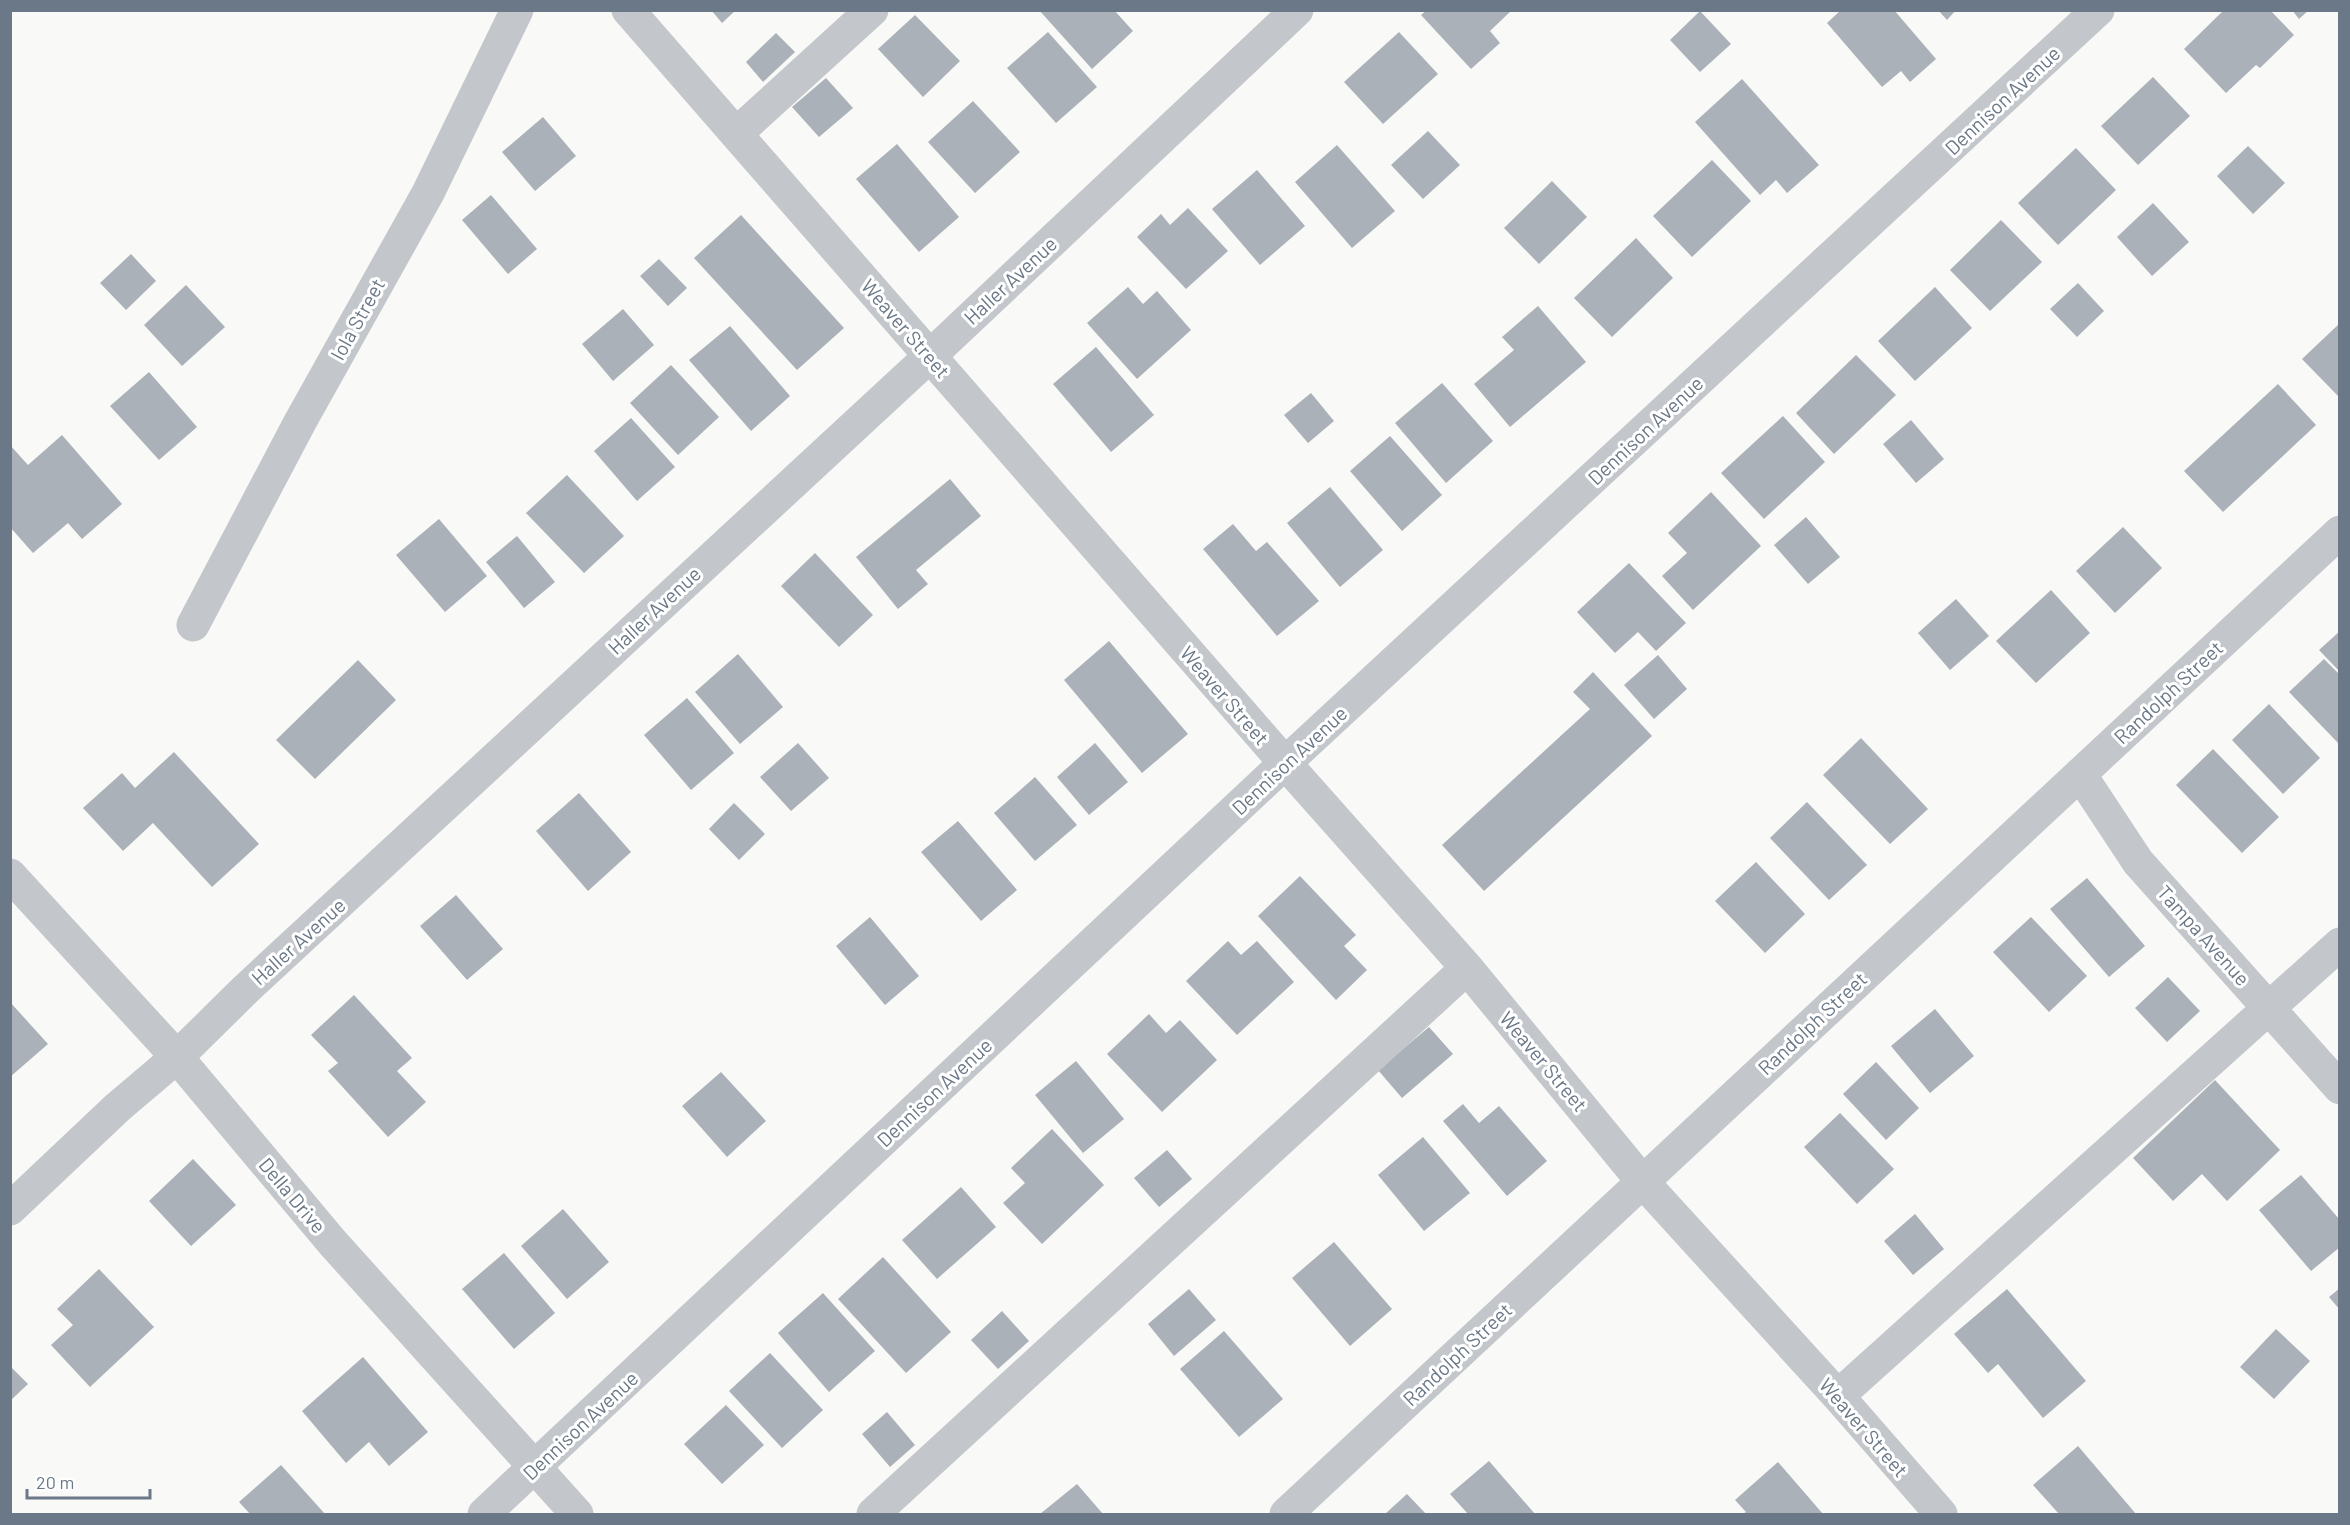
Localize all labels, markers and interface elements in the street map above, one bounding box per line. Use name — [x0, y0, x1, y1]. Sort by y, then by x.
street label: Dennison Avenue — [1939, 41, 2065, 159]
street label: Haller Avenue — [959, 231, 1061, 329]
street label: Iola Street — [325, 274, 389, 364]
street label: Weaver Street — [857, 274, 955, 382]
street label: Dennison Avenue — [1582, 371, 1708, 489]
street label: Haller Avenue — [603, 561, 705, 659]
street label: Randolph Street — [2109, 636, 2227, 748]
street label: Weaver Street — [1176, 641, 1274, 749]
street label: Dennison Avenue — [1226, 701, 1352, 819]
street label: Tampa Avenue — [2153, 880, 2255, 990]
street label: Haller Avenue — [246, 893, 350, 989]
street label: Randolph Street — [1753, 967, 1871, 1079]
street label: Weaver Street — [1495, 1006, 1593, 1116]
street label: Dennison Avenue — [871, 1033, 997, 1151]
street label: Della Drive — [255, 1152, 331, 1238]
street label: Randolph Street — [1398, 1298, 1516, 1410]
street label: Dennison Avenue — [517, 1366, 643, 1484]
street label: Weaver Street — [1815, 1373, 1913, 1481]
scale bar — [27, 1462, 150, 1500]
text: 20 m — [36, 1471, 74, 1493]

